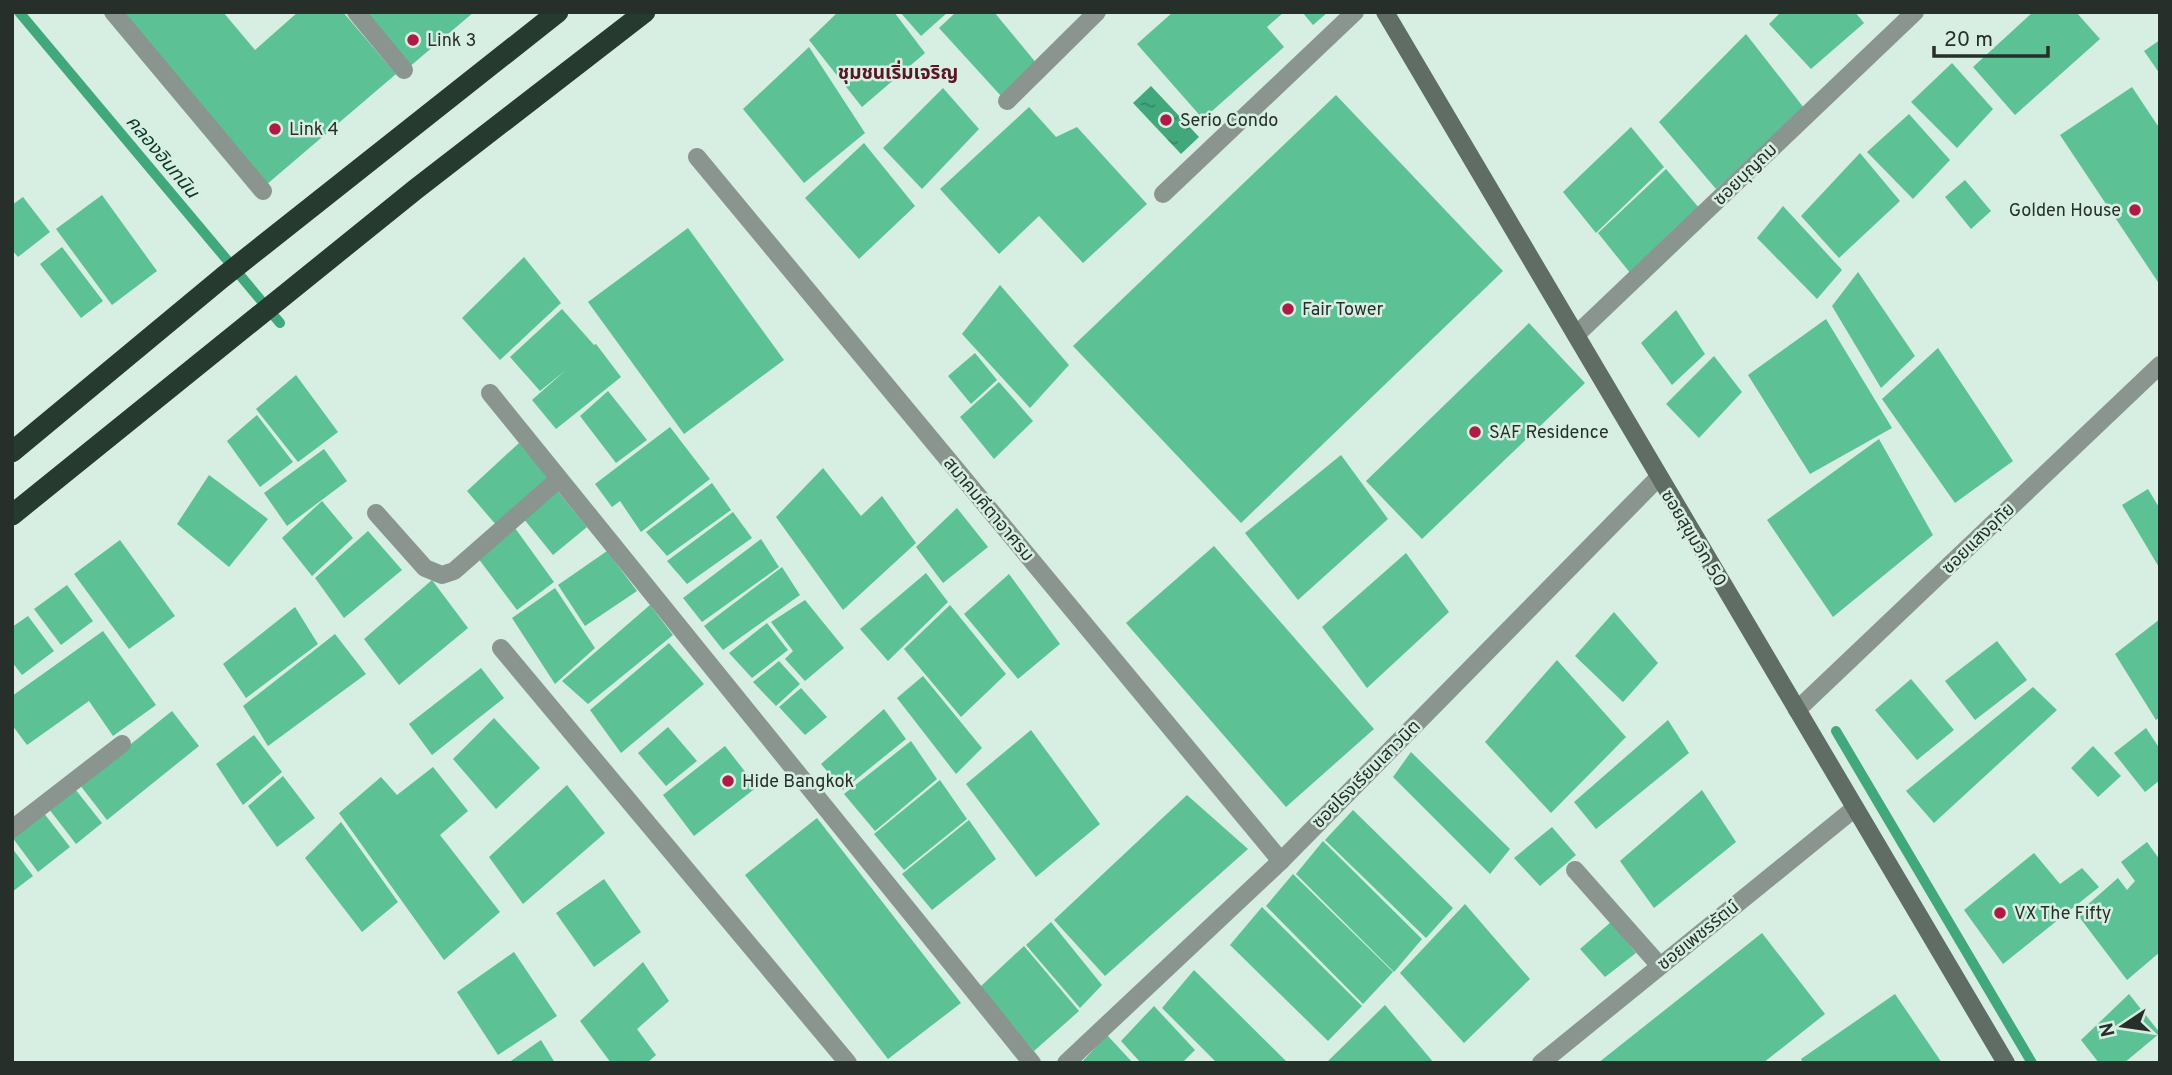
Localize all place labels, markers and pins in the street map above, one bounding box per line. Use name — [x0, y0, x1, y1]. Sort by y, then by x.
place label: Link 3 — [427, 30, 476, 53]
marker: Link 3 — [405, 32, 421, 48]
place label: Serio Condo — [1180, 110, 1278, 133]
marker: Serio Condo — [1158, 112, 1174, 128]
place label: Link 4 — [289, 119, 339, 142]
marker: Link 4 — [267, 121, 283, 137]
place label: Golden House — [2009, 200, 2121, 223]
marker: Golden House — [2127, 202, 2143, 218]
place label: Fair Tower — [1302, 299, 1384, 322]
marker: Fair Tower — [1280, 301, 1296, 317]
place label: SAF Residence — [1489, 422, 1609, 445]
marker: SAF Residence — [1467, 424, 1483, 440]
place label: Hide Bangkok — [742, 771, 854, 794]
marker: Hide Bangkok — [720, 773, 736, 789]
place label: VX The Fifty — [2014, 903, 2111, 926]
marker: VX The Fifty — [1992, 905, 2008, 921]

